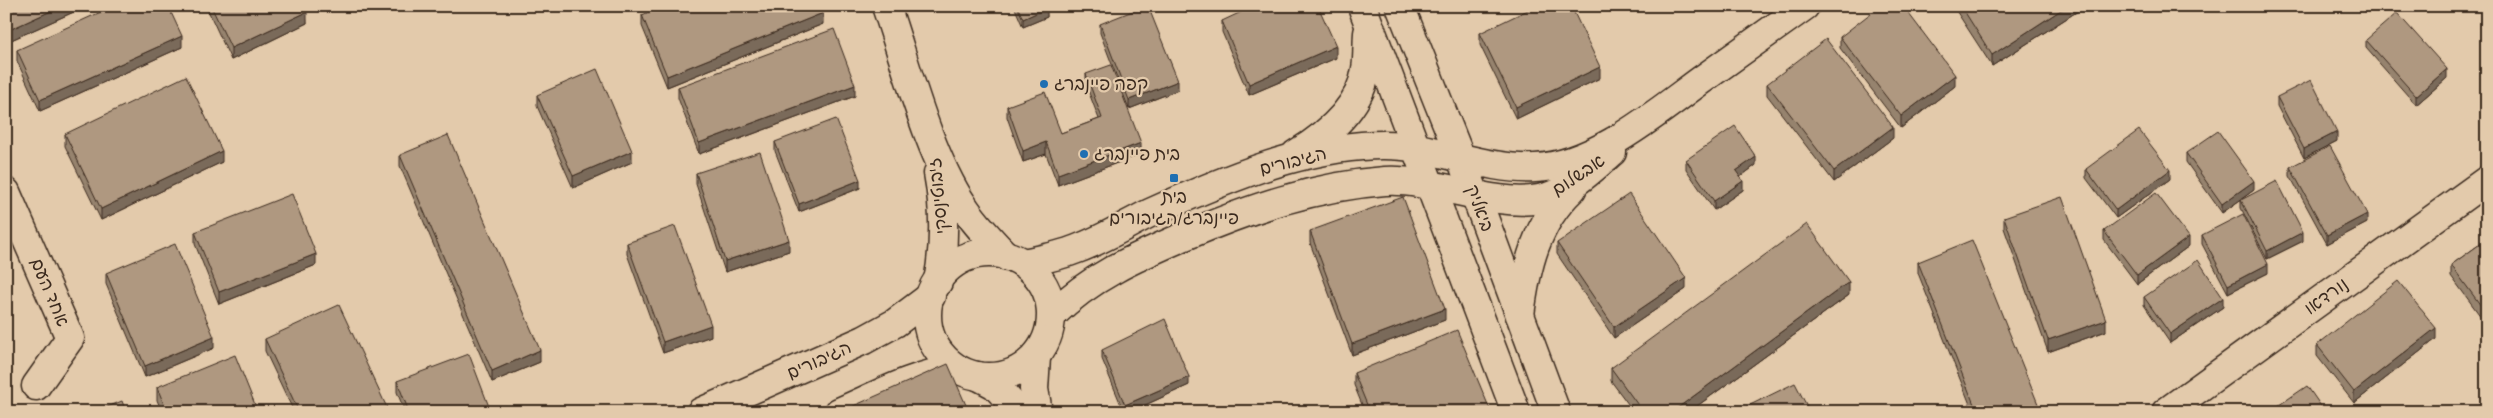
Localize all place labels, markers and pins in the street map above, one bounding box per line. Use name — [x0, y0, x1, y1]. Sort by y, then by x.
place label: קפה פיינברג — [1054, 74, 1148, 99]
marker: קפה פיינברג — [1038, 78, 1050, 90]
place label: בית פיינברג — [1094, 144, 1180, 169]
marker: בית פיינברג — [1078, 148, 1090, 160]
marker: בית פיינברג/הגיבורים — [1168, 172, 1180, 184]
place label: בית פיינברג/הגיבורים — [1109, 187, 1239, 233]

